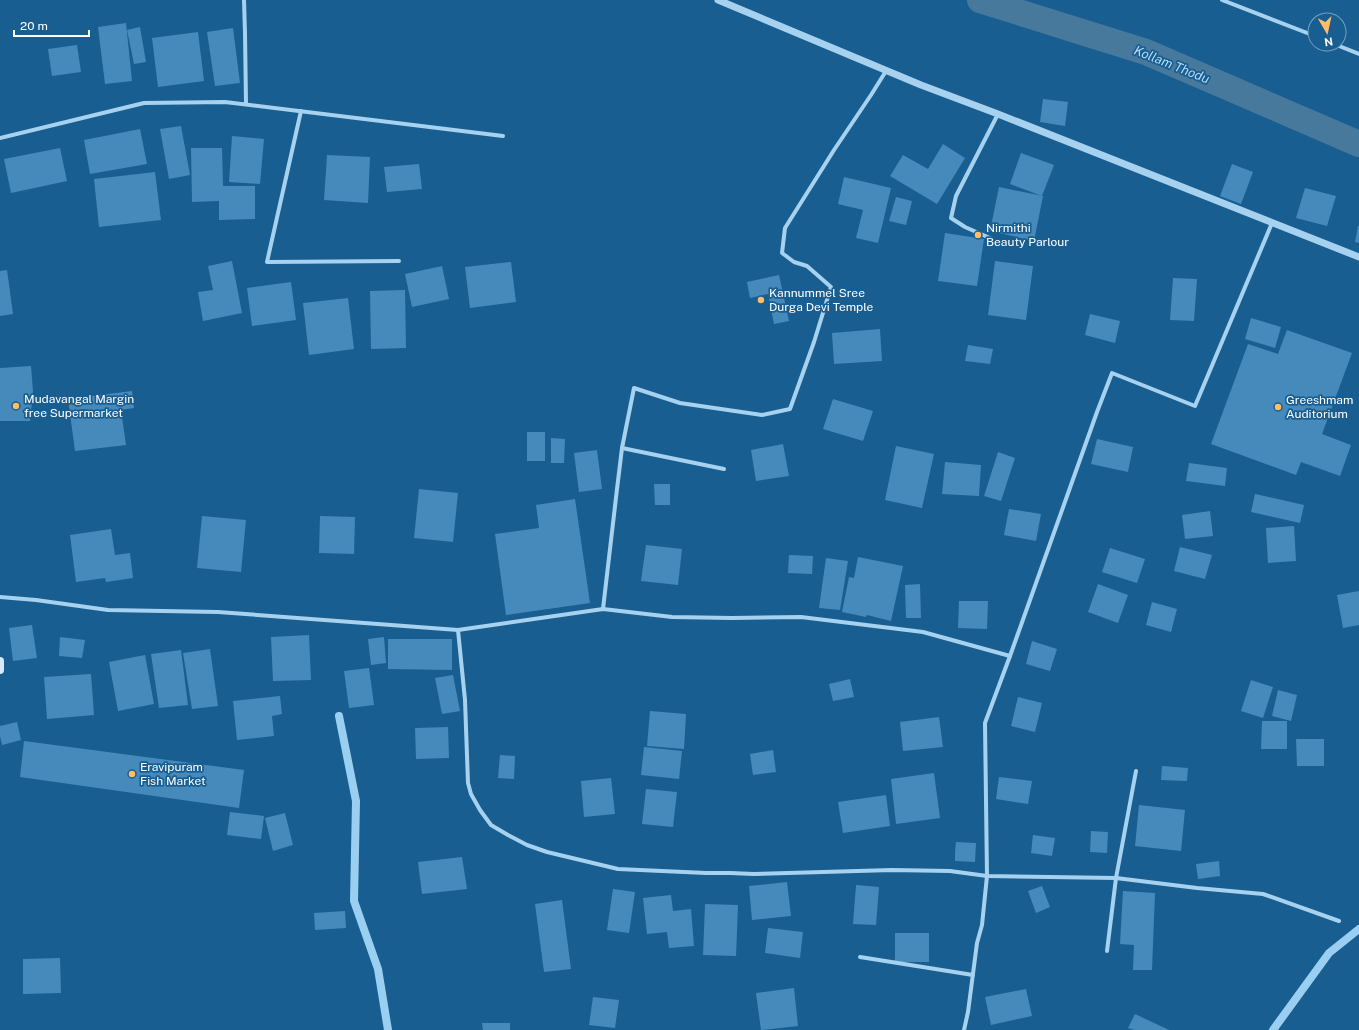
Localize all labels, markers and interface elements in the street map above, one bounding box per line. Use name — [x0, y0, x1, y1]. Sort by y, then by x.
scale bar — [14, 12, 89, 38]
north arrow — [1307, 12, 1347, 52]
text: 20 m — [20, 19, 48, 33]
text: N — [1323, 35, 1334, 48]
water label: Kollam Thodu — [1132, 43, 1212, 86]
place label: Nirmithi Beauty Parlour — [986, 221, 1069, 249]
marker: Nirmithi Beauty Parlour — [973, 230, 983, 240]
place label: Kannummel Sree Durga Devi Temple — [769, 286, 874, 314]
marker: Kannummel Sree Durga Devi Temple — [756, 295, 766, 305]
place label: Mudavangal Margin free Supermarket — [24, 392, 134, 420]
place label: Greeshmam Auditorium — [1286, 393, 1353, 421]
marker: Mudavangal Margin free Supermarket — [11, 401, 21, 411]
marker: Greeshmam Auditorium — [1273, 402, 1283, 412]
place label: Eravipuram Fish Market — [140, 760, 206, 788]
marker: Eravipuram Fish Market — [127, 769, 137, 779]

